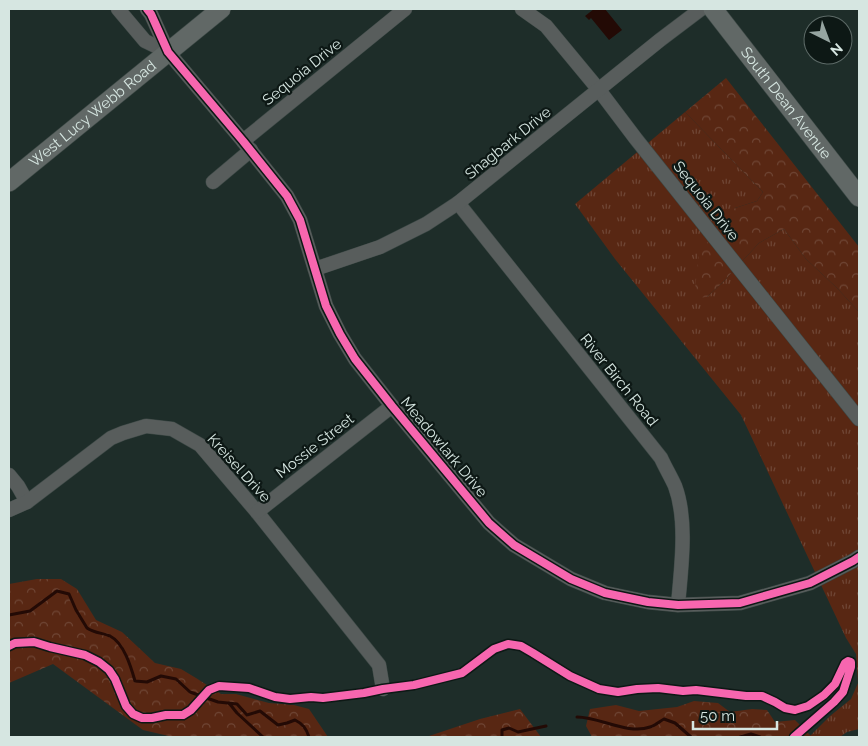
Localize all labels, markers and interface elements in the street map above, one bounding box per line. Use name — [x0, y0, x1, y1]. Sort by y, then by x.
north arrow — [803, 15, 853, 65]
street label: Sequoia Drive — [259, 35, 345, 109]
text: N — [827, 40, 846, 59]
street label: South Dean Avenue — [737, 43, 835, 163]
street label: West Lucy Webb Road — [26, 57, 160, 171]
street label: Shagbark Drive — [461, 103, 555, 183]
street label: Sequoia Drive — [669, 158, 743, 245]
street label: River Birch Road — [576, 330, 662, 430]
street label: Meadowlark Drive — [397, 393, 491, 501]
street label: Mossie Street — [272, 410, 358, 482]
street label: Kreisel Drive — [204, 430, 275, 506]
scale bar — [693, 698, 777, 730]
text: 50 m — [700, 707, 735, 725]

